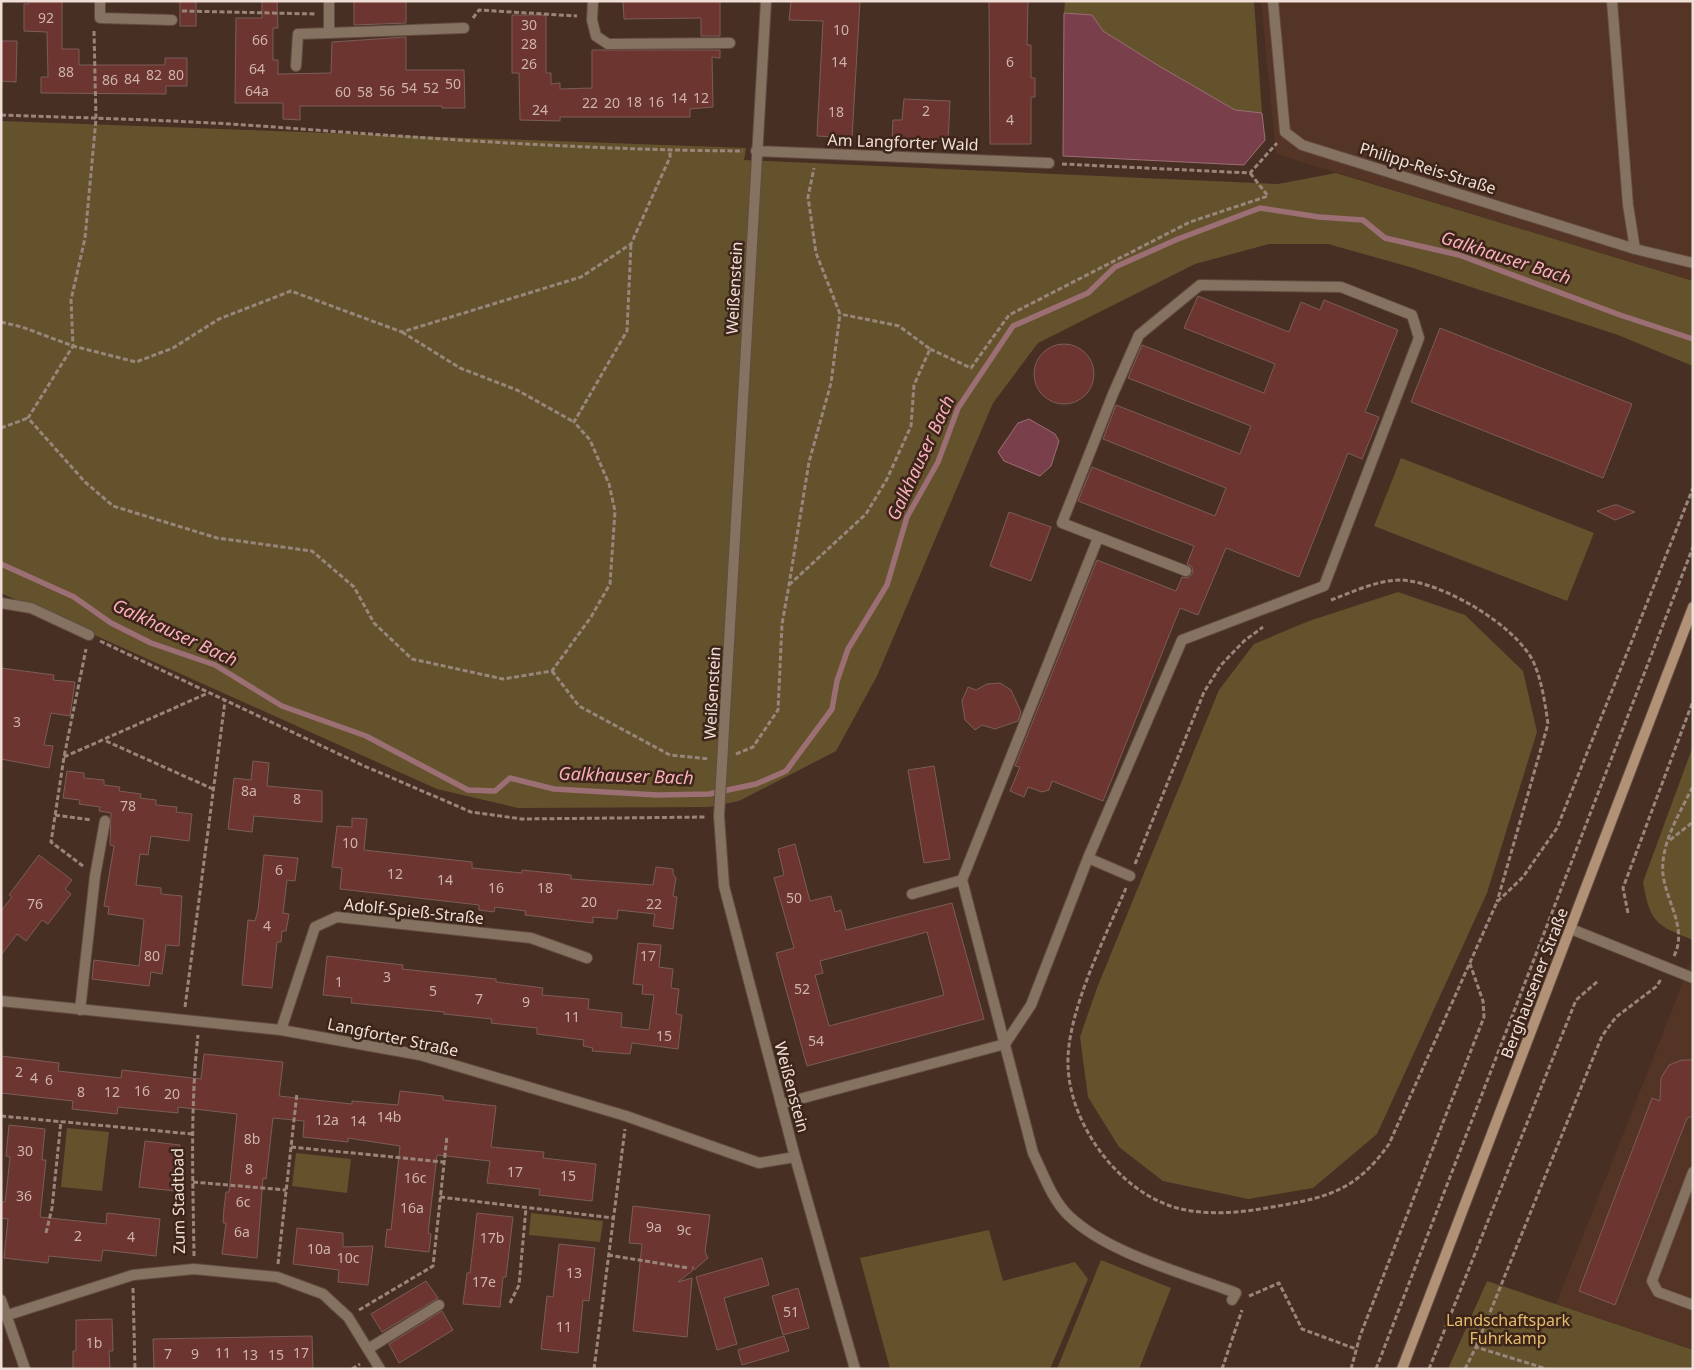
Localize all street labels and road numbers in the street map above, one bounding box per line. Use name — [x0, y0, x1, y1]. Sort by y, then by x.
street label: Am Langforter Wald — [827, 128, 979, 156]
street label: Philipp-Reis-Straße — [1357, 137, 1499, 199]
street label: Weißenstein — [721, 241, 747, 335]
street label: Weißenstein — [699, 646, 725, 740]
street label: Adolf-Spieß-Straße — [343, 893, 485, 929]
street label: Berghausener Straße — [1495, 904, 1573, 1062]
street label: Langforter Straße — [325, 1012, 461, 1062]
street label: Weißenstein — [769, 1039, 815, 1135]
street label: Zum Stadtbad — [166, 1148, 190, 1254]

